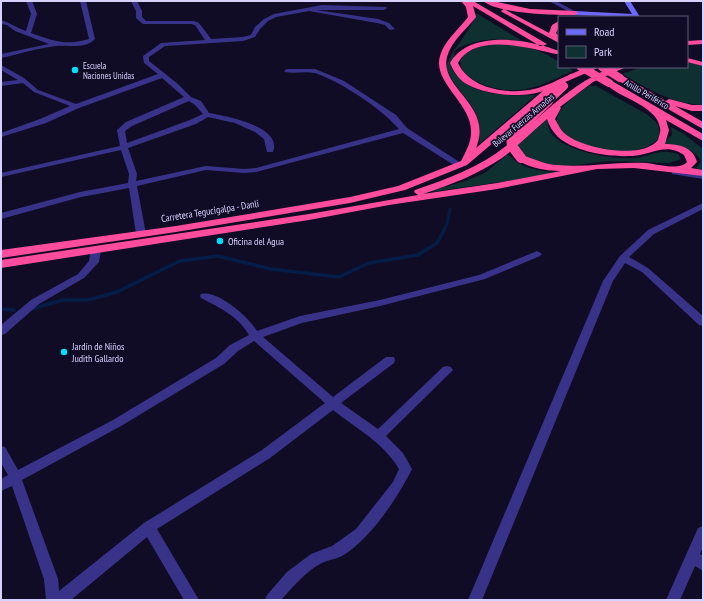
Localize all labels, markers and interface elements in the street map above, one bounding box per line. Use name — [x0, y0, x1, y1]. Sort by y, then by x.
legend — [558, 16, 688, 68]
text: Road — [594, 24, 614, 39]
text: Park — [594, 44, 612, 59]
place label: Escuela Naciones Unidas — [83, 60, 134, 81]
marker: Escuela Naciones Unidas — [70, 65, 80, 75]
street label: Anillo Periférico — [623, 77, 671, 111]
street label: Bulevar Fuerzas Armadas — [490, 91, 556, 149]
street label: Carretera Tegucigalpa - Danli — [160, 197, 260, 225]
place label: Oficina del Agua — [228, 235, 284, 248]
marker: Oficina del Agua — [215, 236, 225, 246]
place label: Jardín de Niños Judith Gallardo — [71, 340, 125, 365]
marker: Jardín de Niños Judith Gallardo — [59, 347, 69, 357]

